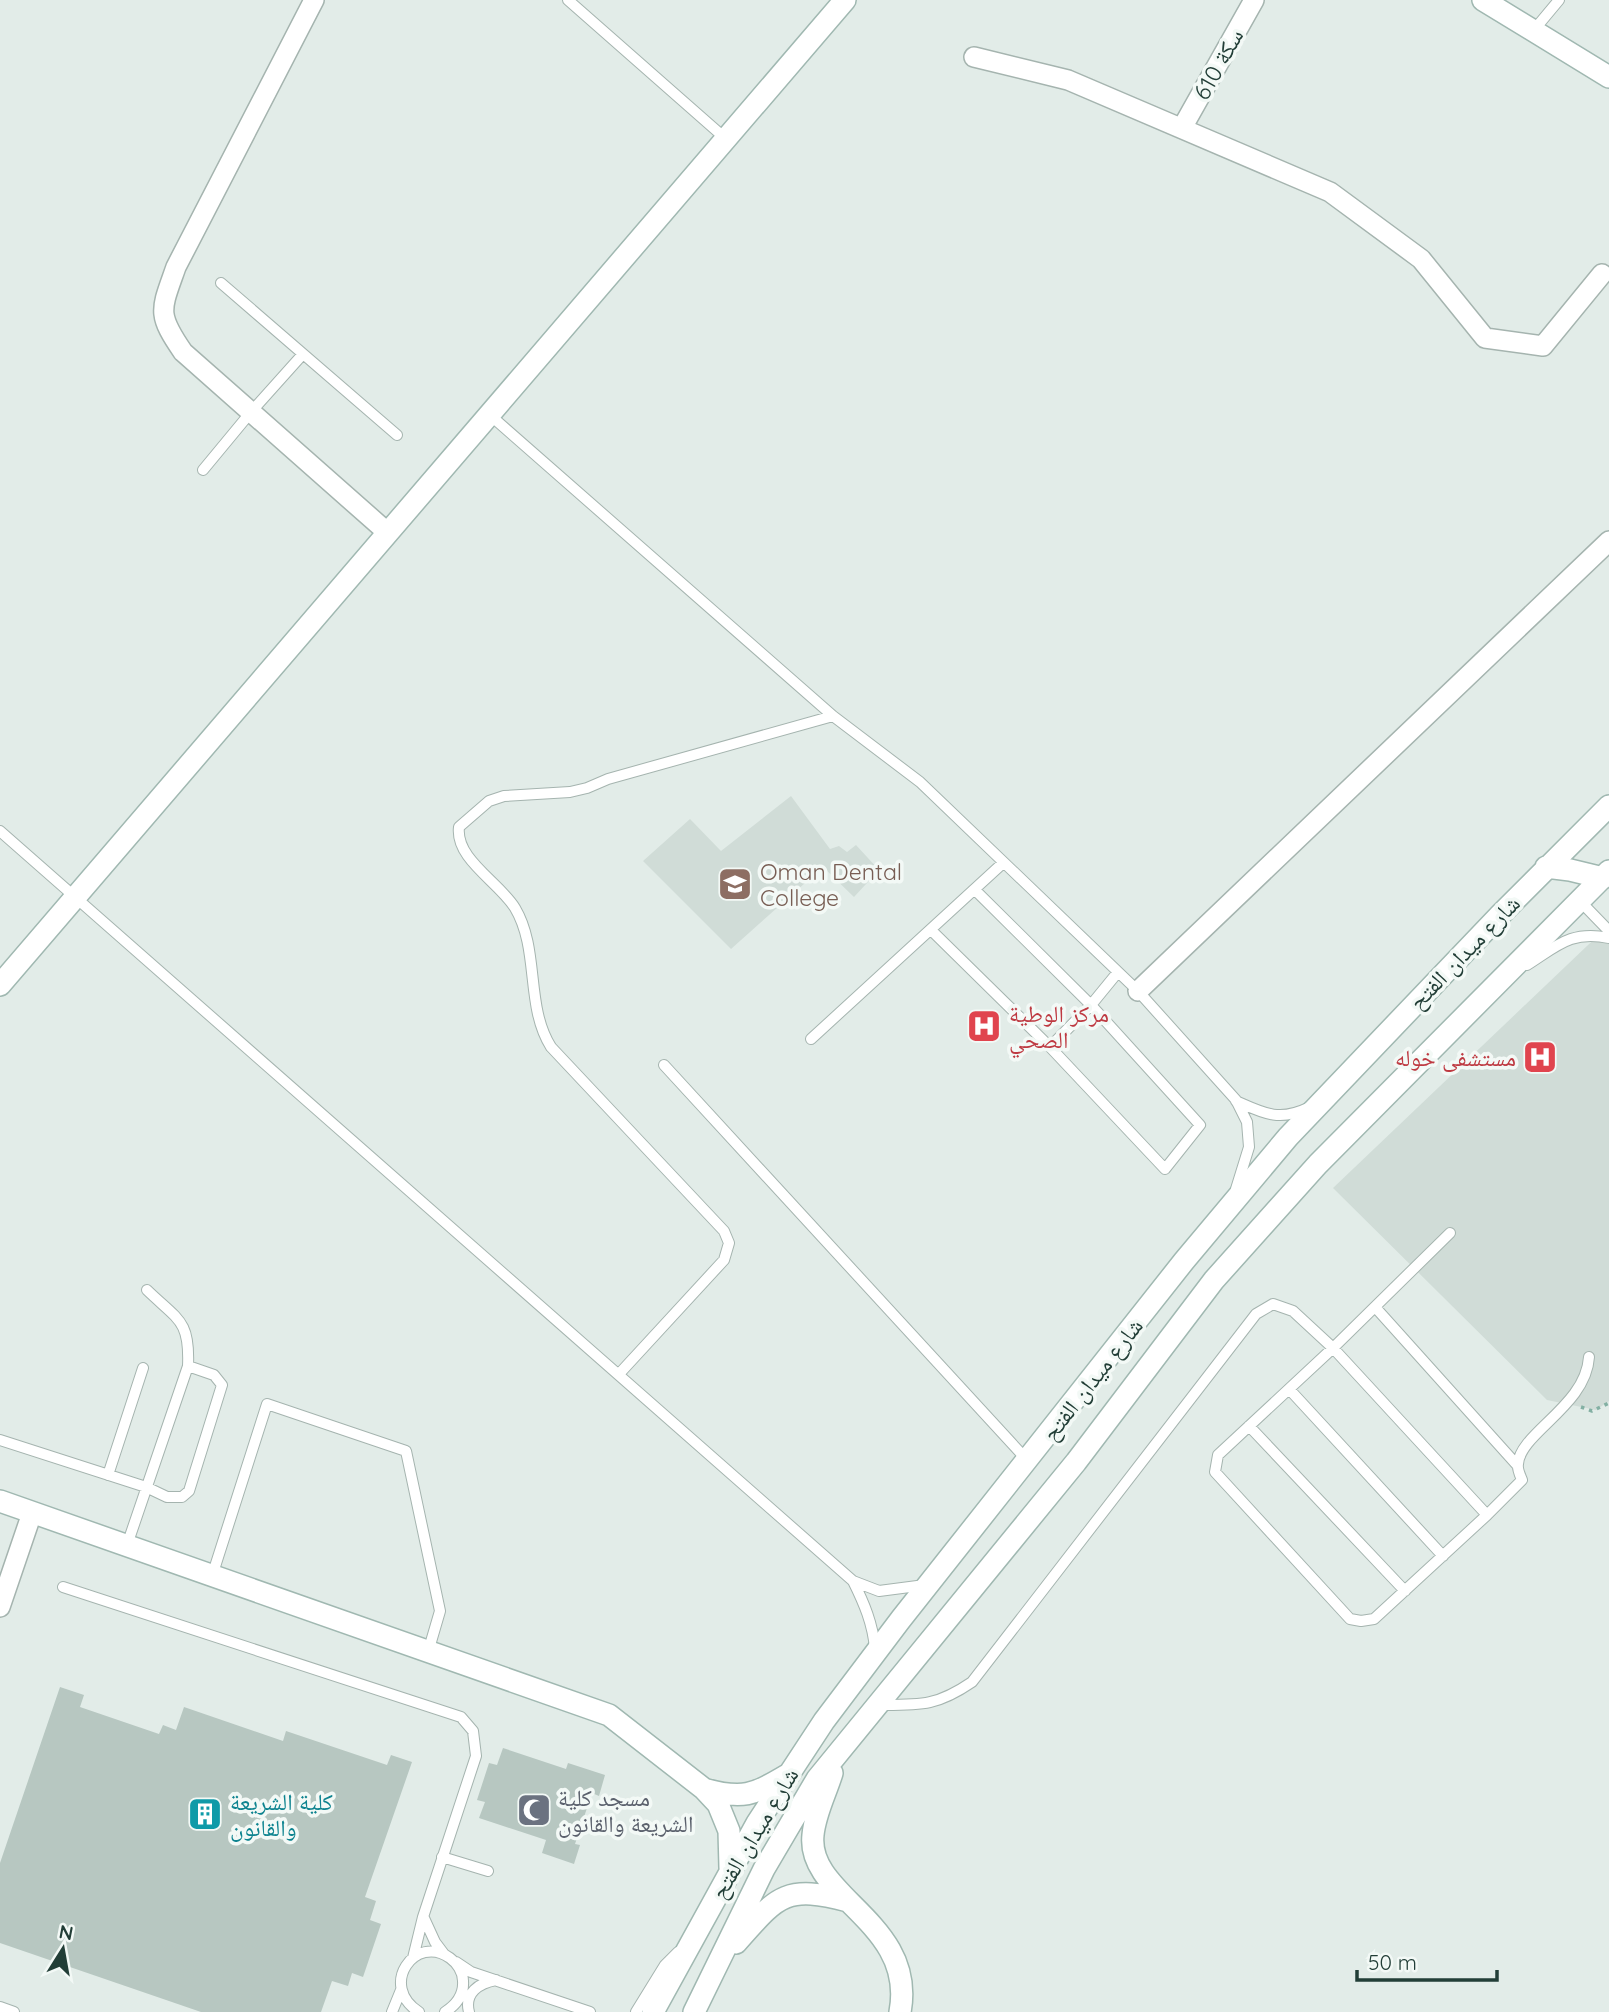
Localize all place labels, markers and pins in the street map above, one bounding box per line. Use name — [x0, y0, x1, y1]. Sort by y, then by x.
place label: Oman Dental College — [760, 857, 902, 912]
school or university icon: Oman Dental College — [716, 865, 754, 903]
place label: مركز الوطية الصحي — [1009, 999, 1109, 1058]
hospital icon: مركز الوطية الصحي — [965, 1007, 1003, 1045]
hospital icon: مستشفى خوله — [1521, 1038, 1559, 1076]
place label: مستشفى خوله — [1395, 1043, 1516, 1072]
place label: مسجد كلية الشريعة والقانون — [558, 1783, 693, 1838]
place label: كلية الشريعة والقانون — [230, 1787, 333, 1842]
mosque icon: مسجد كلية الشريعة والقانون — [515, 1791, 553, 1829]
building icon: كلية الشريعة والقانون — [186, 1795, 224, 1833]

